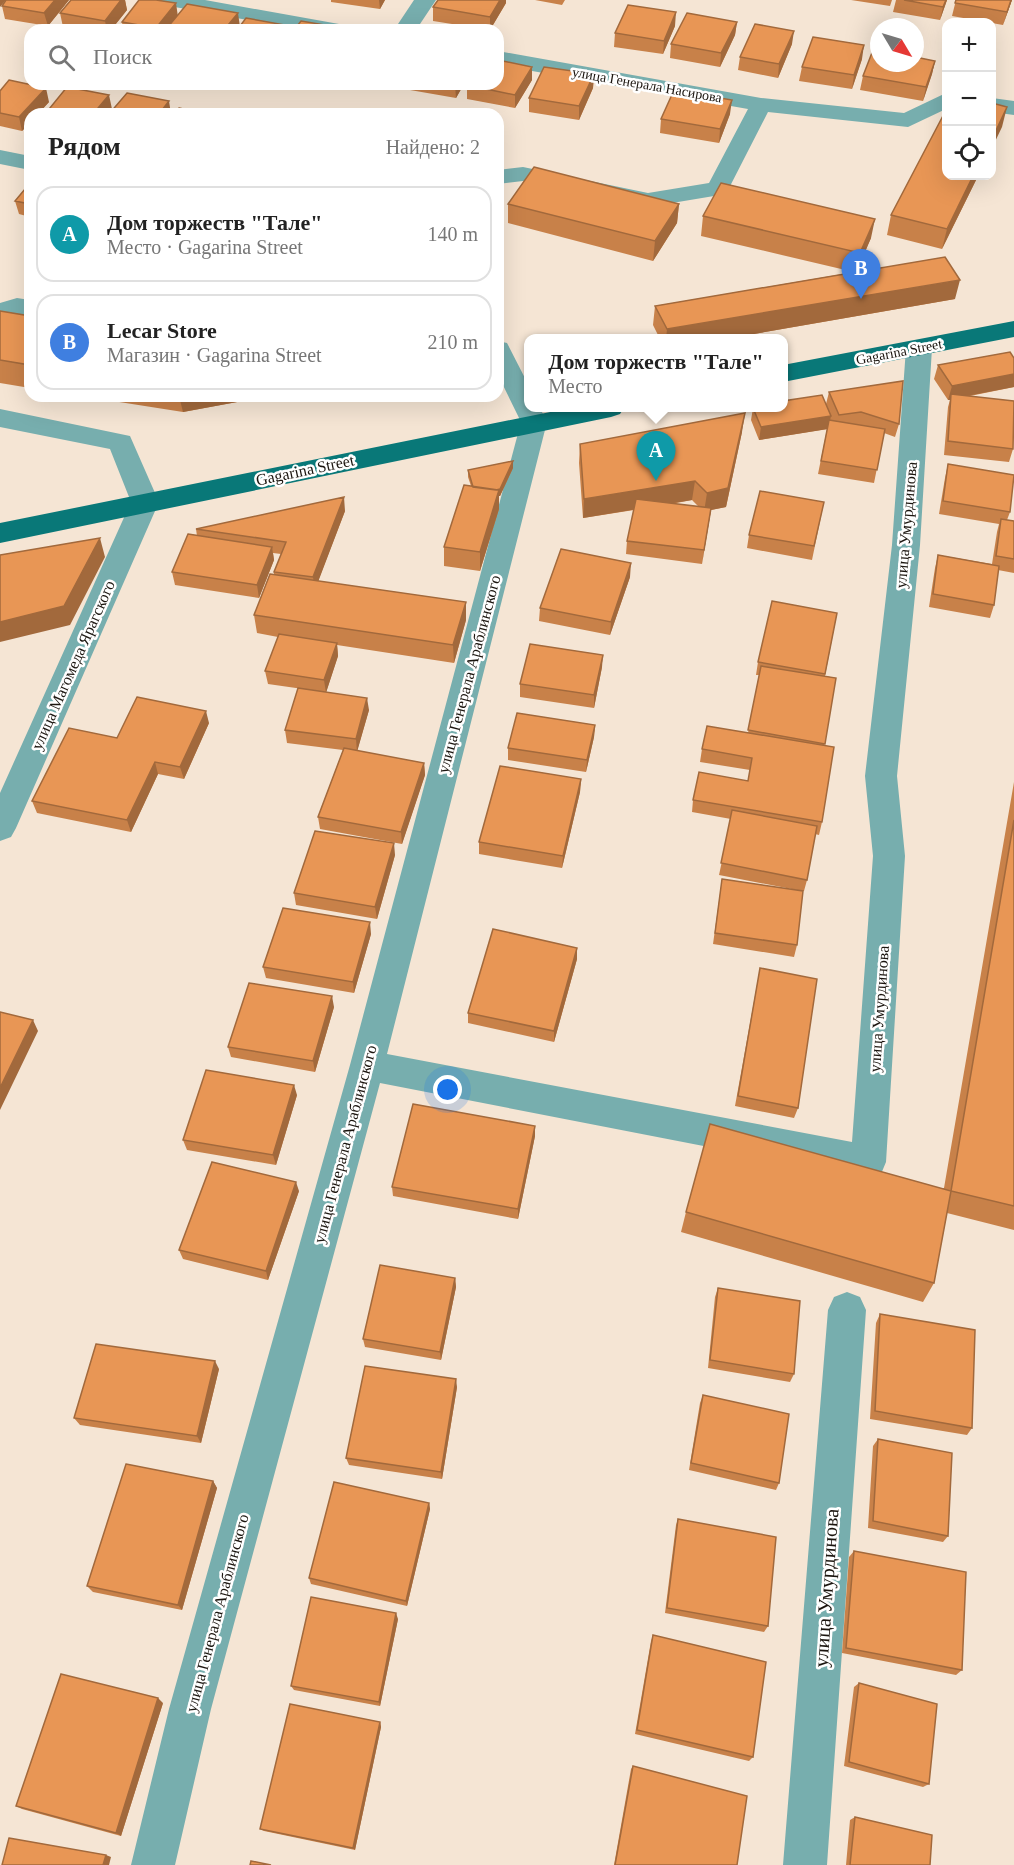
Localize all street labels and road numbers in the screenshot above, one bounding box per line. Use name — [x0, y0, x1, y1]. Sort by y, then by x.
street label: улица Генерала Насирова — [571, 64, 724, 106]
street label: Gagarina Street — [855, 336, 943, 368]
street label: Gagarina Street — [254, 451, 356, 490]
street label: улица Умурдинова — [892, 461, 921, 589]
street label: улица Генерала Араблинского — [434, 573, 505, 775]
street label: улица Магомеда Ярагского — [28, 578, 119, 753]
street label: улица Умурдинова — [866, 945, 893, 1073]
street label: улица Генерала Араблинского — [310, 1043, 381, 1245]
street label: улица Умурдинова — [809, 1508, 844, 1668]
street label: улица Генерала Араблинского — [182, 1512, 253, 1714]

